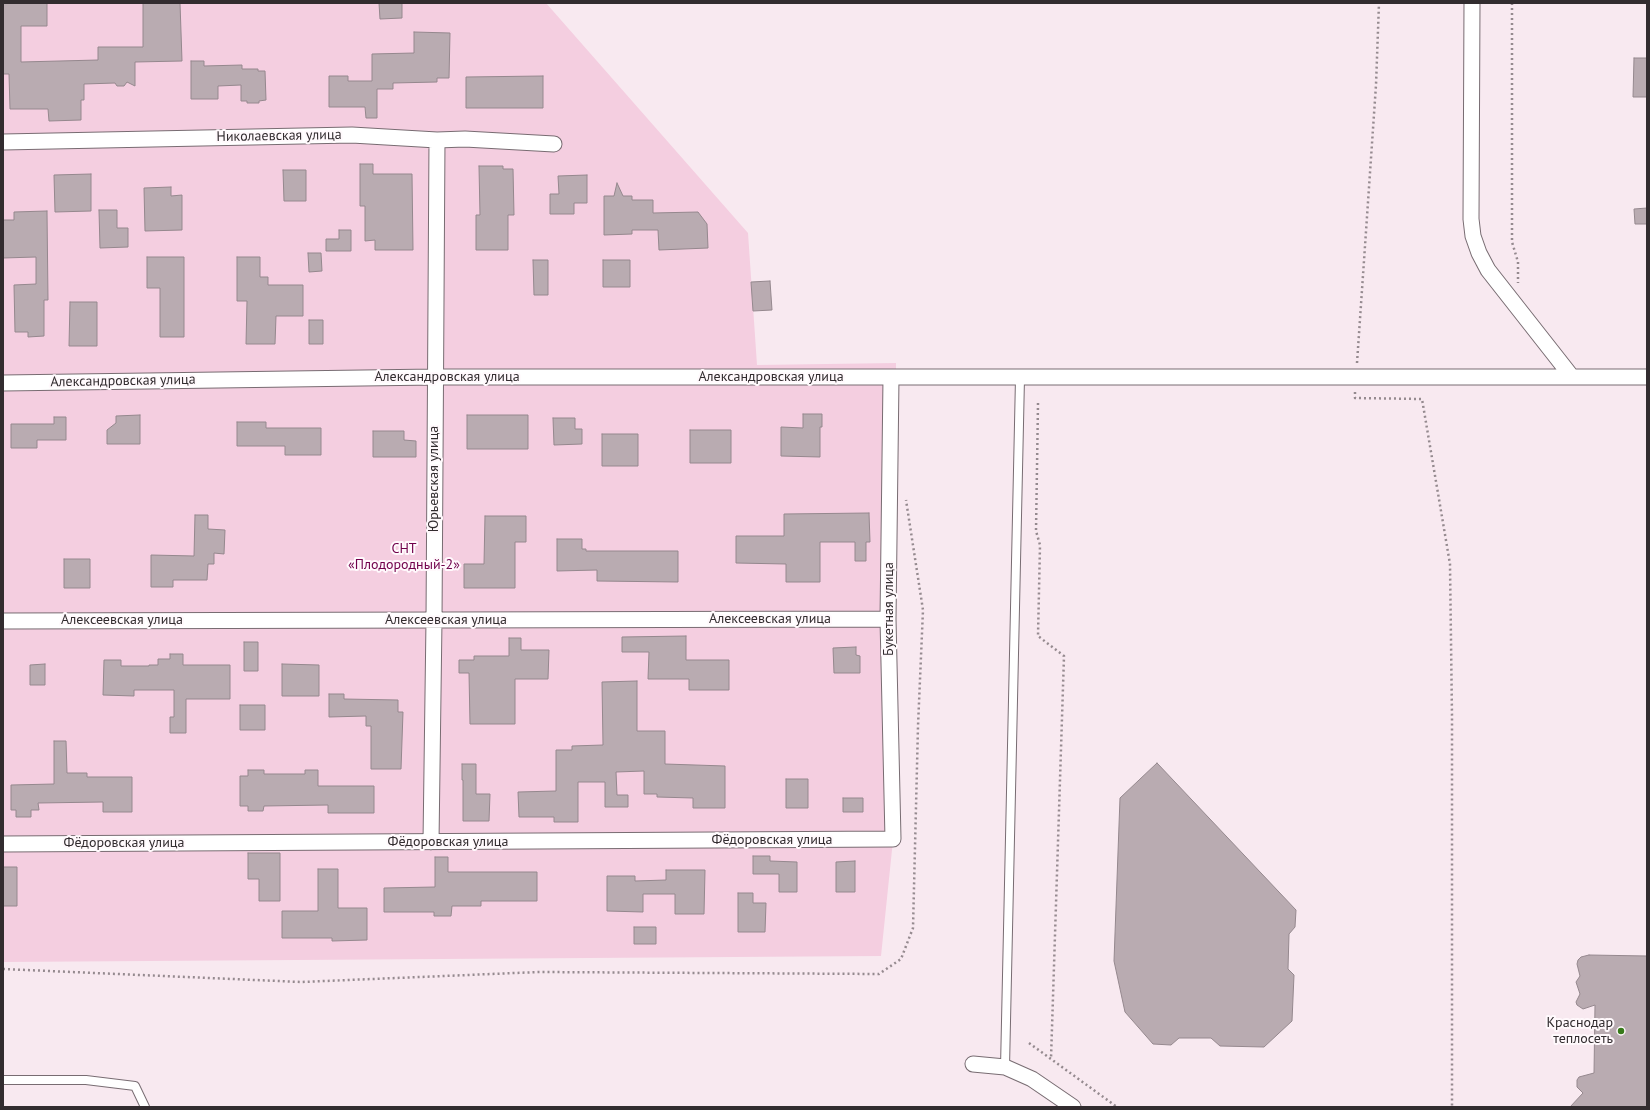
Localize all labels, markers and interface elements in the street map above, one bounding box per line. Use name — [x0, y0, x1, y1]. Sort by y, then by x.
street label: Николаевская улица — [216, 127, 342, 145]
street label: Александровская улица — [374, 369, 520, 385]
street label: Александровская улица — [698, 369, 844, 385]
street label: Александровская улица — [50, 371, 196, 391]
street label: Юрьевская улица — [426, 426, 442, 532]
park label: СНТ «Плодородный-2» — [348, 541, 460, 574]
street label: Букетная улица — [881, 562, 897, 656]
street label: Алексеевская улица — [709, 611, 831, 627]
street label: Алексеевская улица — [61, 612, 183, 628]
street label: Алексеевская улица — [385, 612, 507, 628]
street label: Фёдоровская улица — [712, 832, 832, 848]
street label: Фёдоровская улица — [388, 834, 508, 850]
street label: Фёдоровская улица — [64, 835, 184, 851]
place label: Краснодар теплосеть — [1547, 1015, 1613, 1048]
marker: Краснодар теплосеть — [1616, 1026, 1626, 1036]

